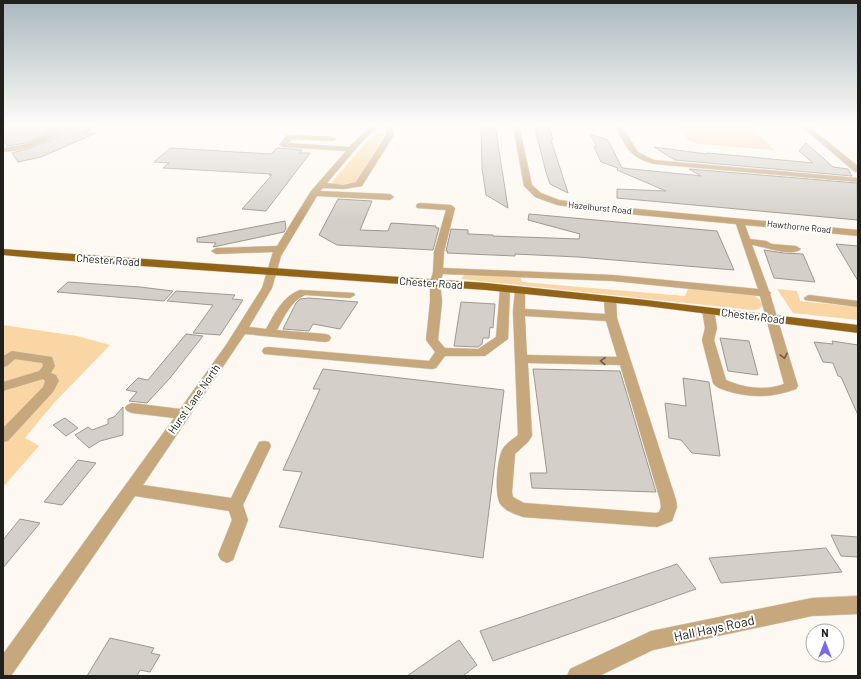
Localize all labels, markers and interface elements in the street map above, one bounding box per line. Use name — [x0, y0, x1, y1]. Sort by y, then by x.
street label: Hazelhurst Road — [568, 199, 632, 216]
street label: Hawthorne Road — [766, 218, 832, 235]
street label: Chester Road — [76, 251, 140, 268]
street label: Chester Road — [399, 274, 463, 291]
street label: Chester Road — [721, 305, 786, 326]
one-way arrow — [779, 352, 787, 359]
one-way arrow — [600, 357, 606, 365]
street label: Hurst Lane North — [165, 361, 222, 436]
street label: Hall Hays Road — [672, 612, 756, 644]
north arrow — [805, 623, 845, 663]
text: N — [821, 626, 829, 639]

